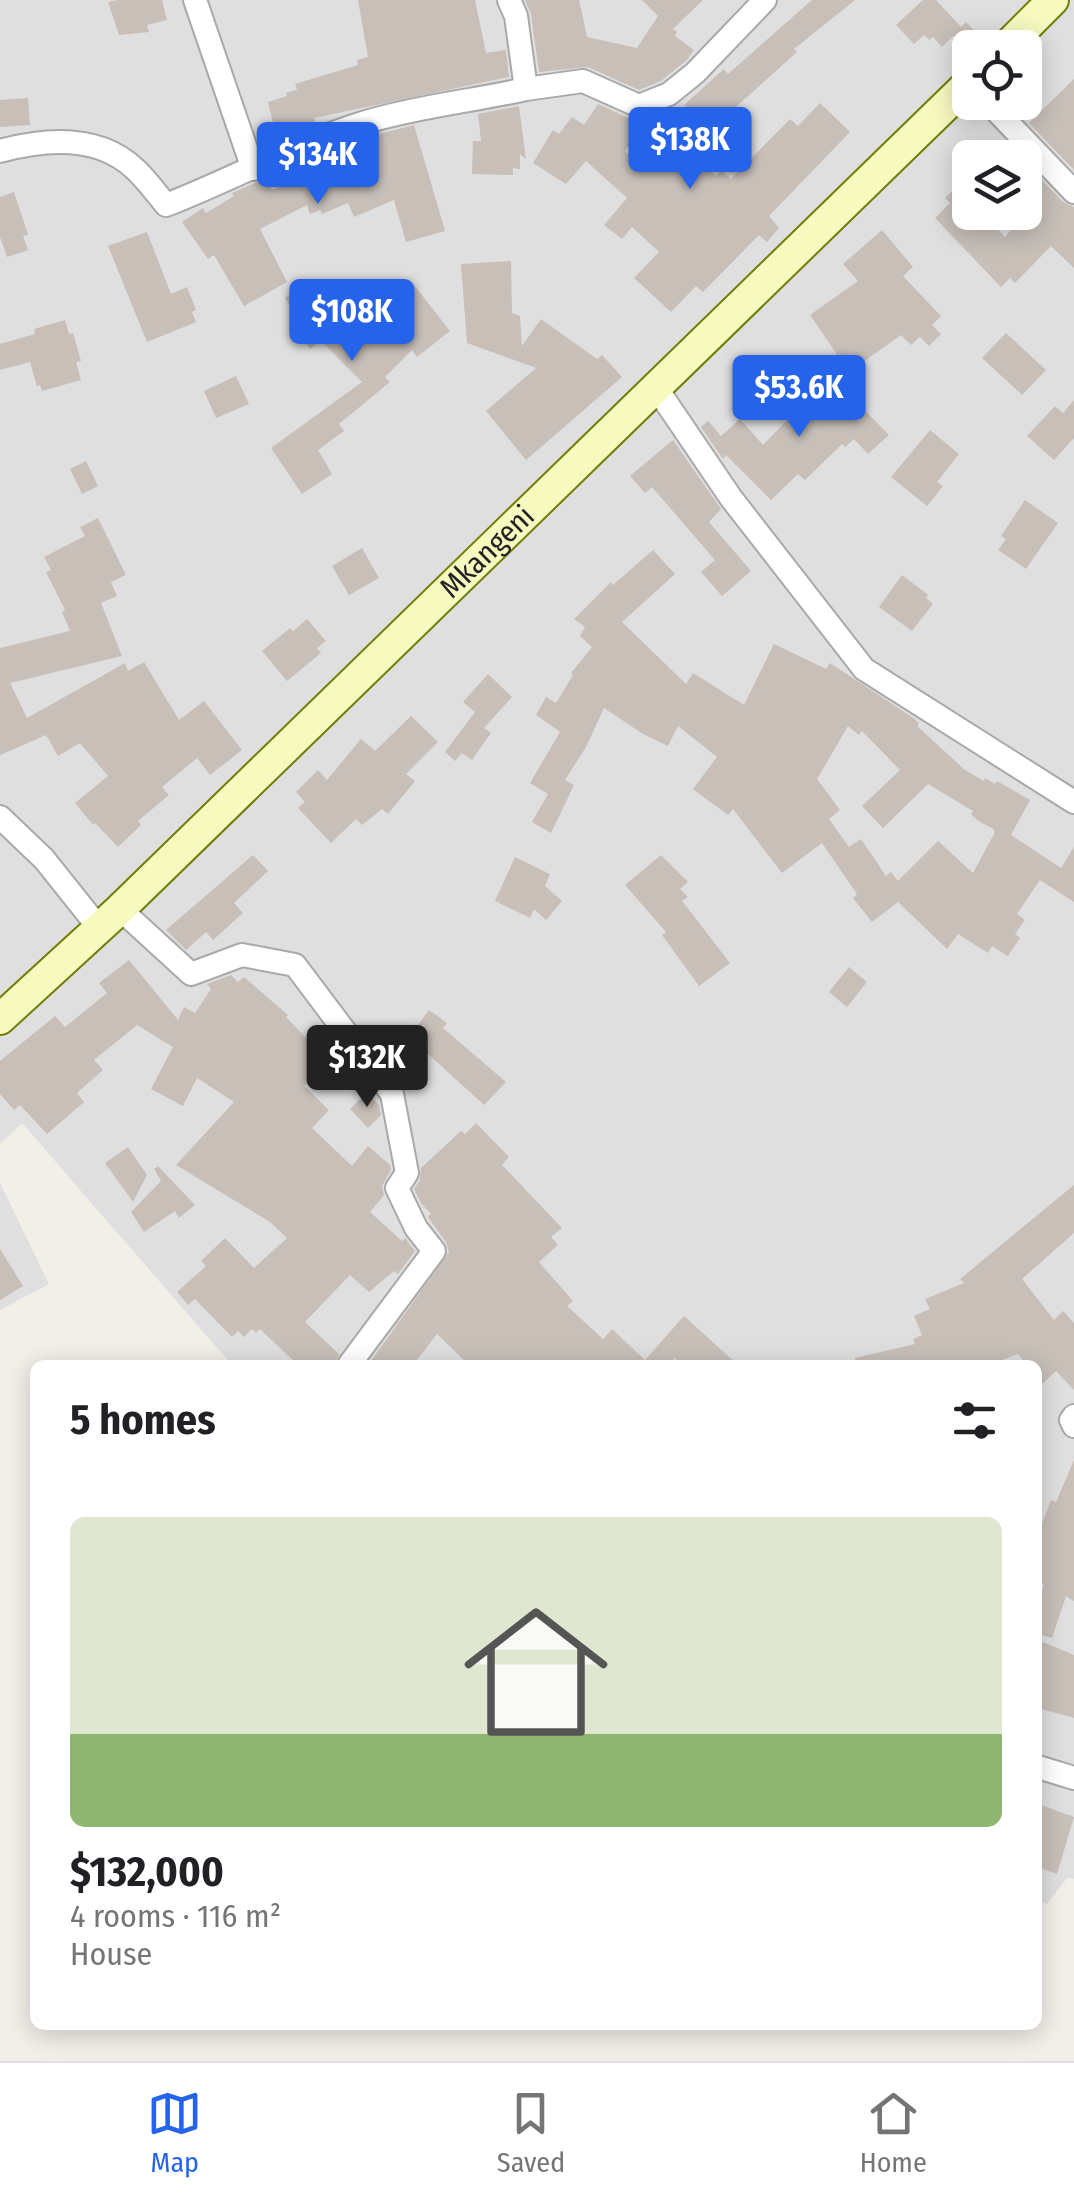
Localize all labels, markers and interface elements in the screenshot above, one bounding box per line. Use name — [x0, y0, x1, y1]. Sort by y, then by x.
map controls — [952, 30, 1042, 230]
button: locate — [952, 30, 1042, 120]
pin: $138K — [620, 107, 760, 192]
text: $138K — [651, 120, 729, 158]
pin: $134K — [248, 122, 388, 207]
text: $134K — [279, 135, 357, 173]
button: layers — [952, 140, 1042, 230]
pin: $108K — [282, 279, 422, 364]
text: $108K — [311, 292, 393, 330]
pin: $53.6K — [718, 355, 880, 440]
text: $53.6K — [755, 368, 843, 406]
street label: Mkangeni — [433, 498, 542, 606]
pin: $132K — [297, 1025, 437, 1110]
text: $132K — [329, 1038, 405, 1076]
icon: filters — [947, 1393, 1002, 1448]
text: 5 homes — [70, 1395, 216, 1445]
icon: home — [446, 1582, 626, 1762]
text: $132,000 — [70, 1847, 224, 1897]
text: 4 rooms · 116 m² — [70, 1897, 281, 1935]
text: House — [70, 1935, 152, 1973]
tab: Map — [147, 2086, 202, 2179]
tab: Saved — [497, 2086, 565, 2179]
tab: Home — [860, 2086, 927, 2179]

